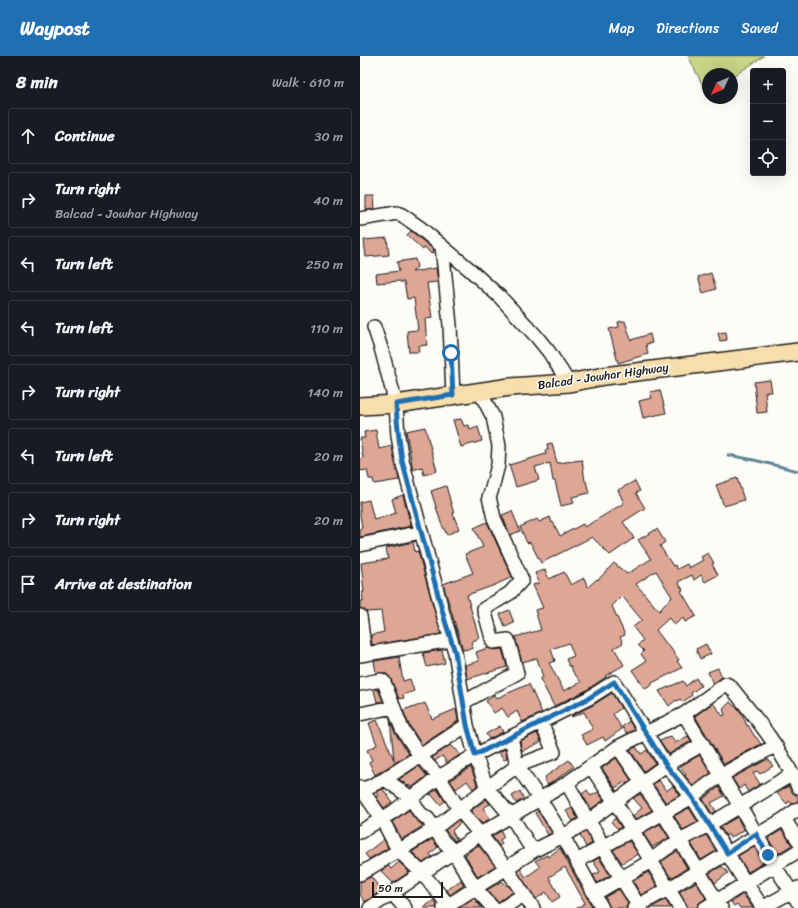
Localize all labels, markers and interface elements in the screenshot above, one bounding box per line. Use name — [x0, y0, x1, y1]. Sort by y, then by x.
text: Waypost — [20, 12, 90, 45]
text: Map — [608, 16, 634, 41]
text: Directions — [656, 16, 719, 41]
text: Saved — [741, 16, 778, 41]
text: 8 min — [16, 67, 58, 97]
north arrow — [702, 68, 738, 104]
map controls — [750, 68, 786, 176]
button: + — [750, 68, 786, 104]
text: Walk · 610 m — [272, 71, 344, 94]
button: − — [750, 104, 786, 140]
text: Continue — [55, 123, 115, 149]
icon: ahead — [17, 125, 39, 147]
text: 30 m — [314, 125, 343, 148]
button: locate — [750, 140, 786, 176]
text: Turn right — [55, 176, 120, 202]
icon: right — [17, 189, 39, 211]
text: 40 m — [313, 189, 343, 212]
text: Balcad - Jowhar Highway — [55, 202, 198, 225]
text: Turn left — [55, 251, 113, 277]
icon: left — [17, 253, 39, 275]
text: 250 m — [306, 253, 343, 276]
text: Turn left — [55, 315, 113, 341]
icon: left — [17, 317, 39, 339]
text: 110 m — [310, 317, 343, 340]
route start — [442, 344, 460, 362]
street label: Balcad - Jowhar Highway — [536, 356, 671, 396]
text: Turn right — [55, 379, 120, 405]
icon: right — [17, 381, 39, 403]
text: 140 m — [308, 381, 343, 404]
text: Turn left — [55, 443, 113, 469]
icon: left — [17, 445, 39, 467]
text: 20 m — [314, 445, 343, 468]
text: Turn right — [55, 507, 120, 533]
icon: right — [17, 509, 39, 531]
text: 20 m — [314, 509, 343, 532]
text: Arrive at destination — [55, 571, 192, 597]
icon: arrive — [17, 573, 39, 595]
route end — [759, 846, 777, 864]
text: 50 m — [378, 879, 403, 898]
scale bar — [372, 880, 443, 899]

